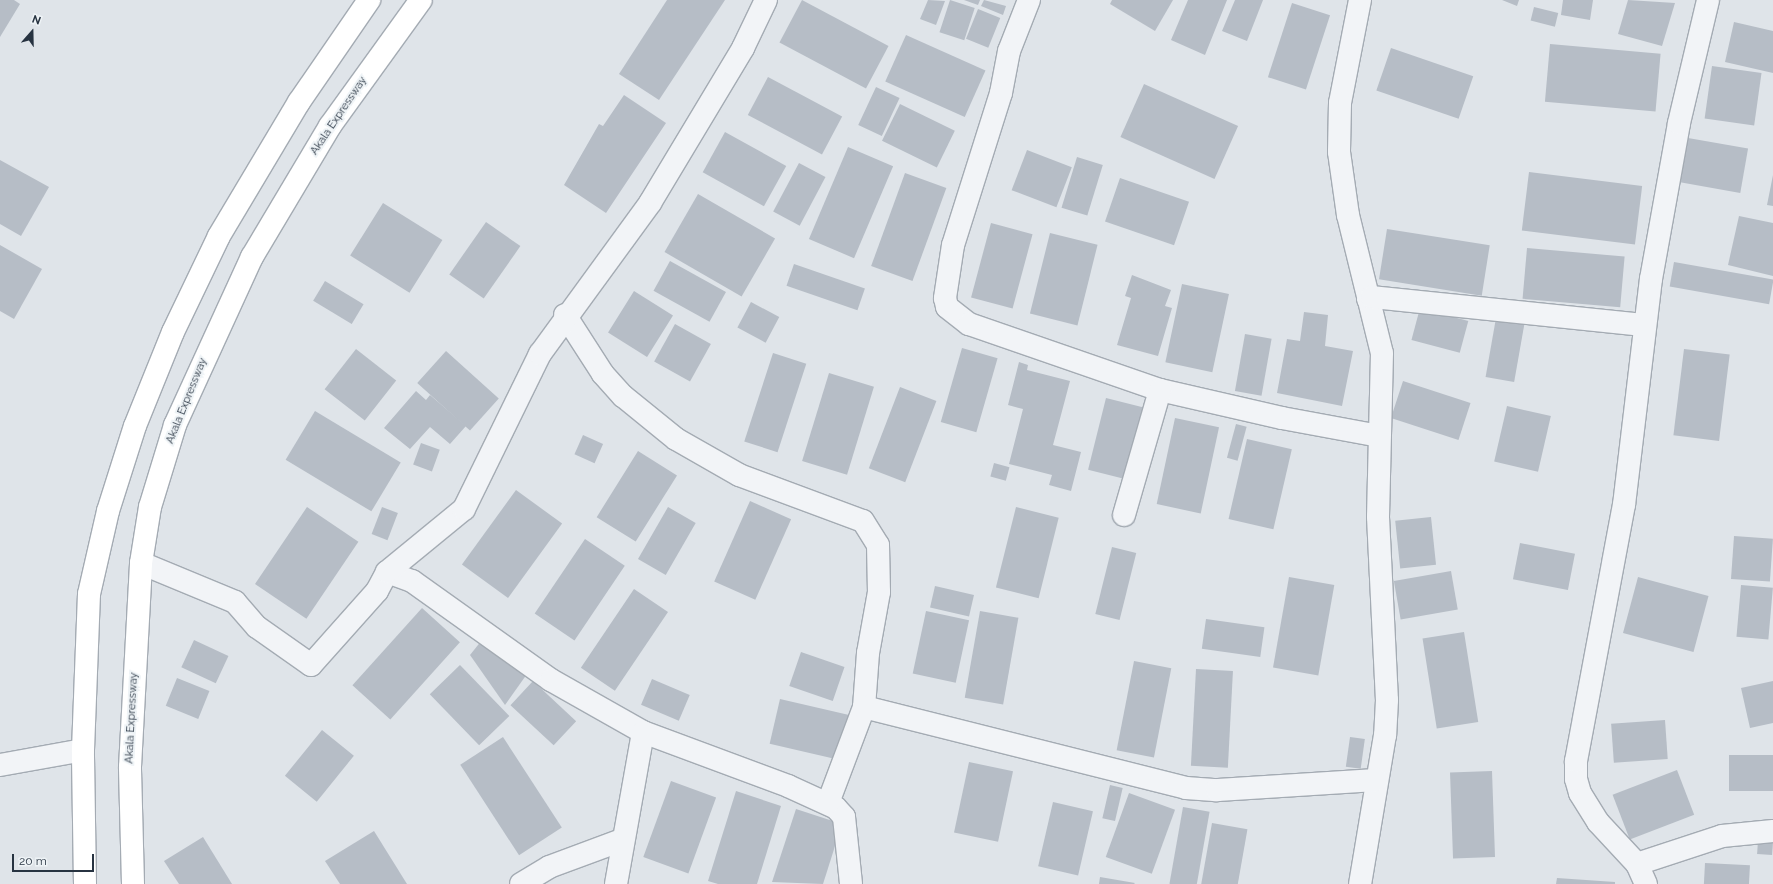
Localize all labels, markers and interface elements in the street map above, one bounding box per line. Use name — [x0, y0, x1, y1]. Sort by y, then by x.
north arrow — [12, 12, 52, 52]
text: N — [30, 13, 42, 28]
street label: Akala Expressway — [308, 74, 370, 158]
street label: Akala Expressway — [164, 356, 210, 446]
street label: Akala Expressway — [123, 672, 141, 764]
scale bar — [14, 846, 96, 872]
text: 20 m — [19, 854, 47, 868]

